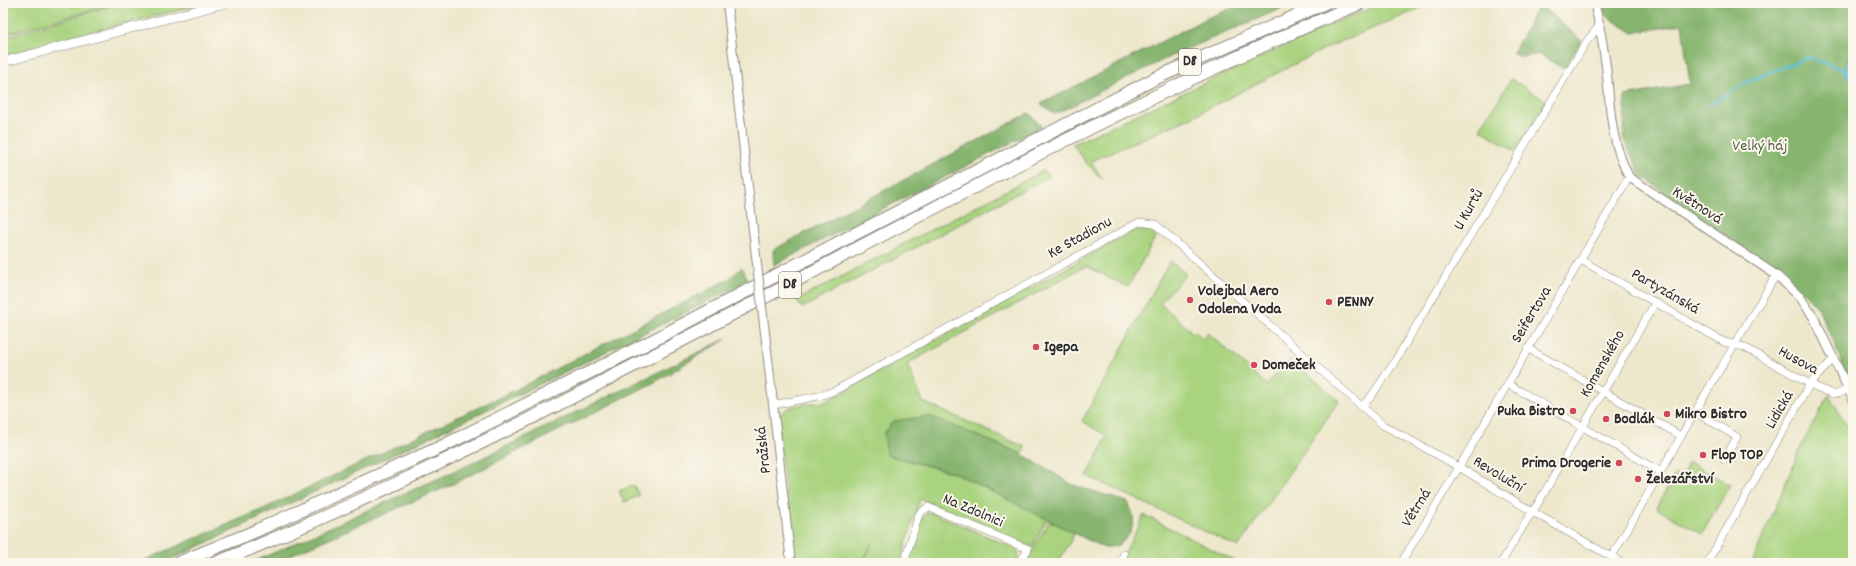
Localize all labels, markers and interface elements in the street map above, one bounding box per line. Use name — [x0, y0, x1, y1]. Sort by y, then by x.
road number: D8 — [1179, 49, 1201, 75]
park label: Velký háj — [1733, 135, 1787, 158]
street label: Květnová — [1667, 181, 1727, 231]
street label: U Kurtů — [1448, 185, 1490, 235]
street label: Ke Stadionu — [1044, 211, 1116, 265]
street label: Partyzánská — [1626, 263, 1704, 321]
road number: D8 — [779, 272, 801, 298]
place label: Volejbal Aero Odolena Voda — [1198, 280, 1283, 321]
street label: Seifertova — [1506, 282, 1558, 348]
place label: PENNY — [1337, 291, 1374, 314]
marker: Volejbal Aero Odolena Voda — [1185, 295, 1195, 305]
marker: PENNY — [1324, 297, 1334, 307]
street label: Komenského — [1574, 326, 1632, 402]
place label: Igepa — [1044, 336, 1079, 359]
street label: Husova — [1774, 340, 1823, 382]
marker: Igepa — [1031, 342, 1041, 352]
place label: Domeček — [1262, 354, 1316, 377]
marker: Domeček — [1249, 360, 1259, 370]
street label: Lidická — [1760, 387, 1800, 433]
place label: Puka Bistro — [1497, 400, 1565, 423]
place label: Mikro Bistro — [1675, 403, 1747, 426]
marker: Puka Bistro — [1568, 406, 1578, 416]
place label: Bodlák — [1614, 408, 1655, 431]
marker: Mikro Bistro — [1662, 409, 1672, 419]
marker: Bodlák — [1601, 414, 1611, 424]
street label: Pražská — [750, 425, 778, 475]
place label: Flop TOP — [1711, 444, 1764, 467]
marker: Flop TOP — [1698, 450, 1708, 460]
street label: Revoluční — [1468, 451, 1529, 500]
place label: Prima Drogerie — [1521, 452, 1611, 475]
marker: Prima Drogerie — [1614, 458, 1624, 468]
place label: Železářství — [1646, 468, 1715, 491]
marker: Železářství — [1633, 474, 1643, 484]
street label: Větrná — [1396, 484, 1438, 532]
street label: Na Zdolnici — [939, 488, 1007, 534]

